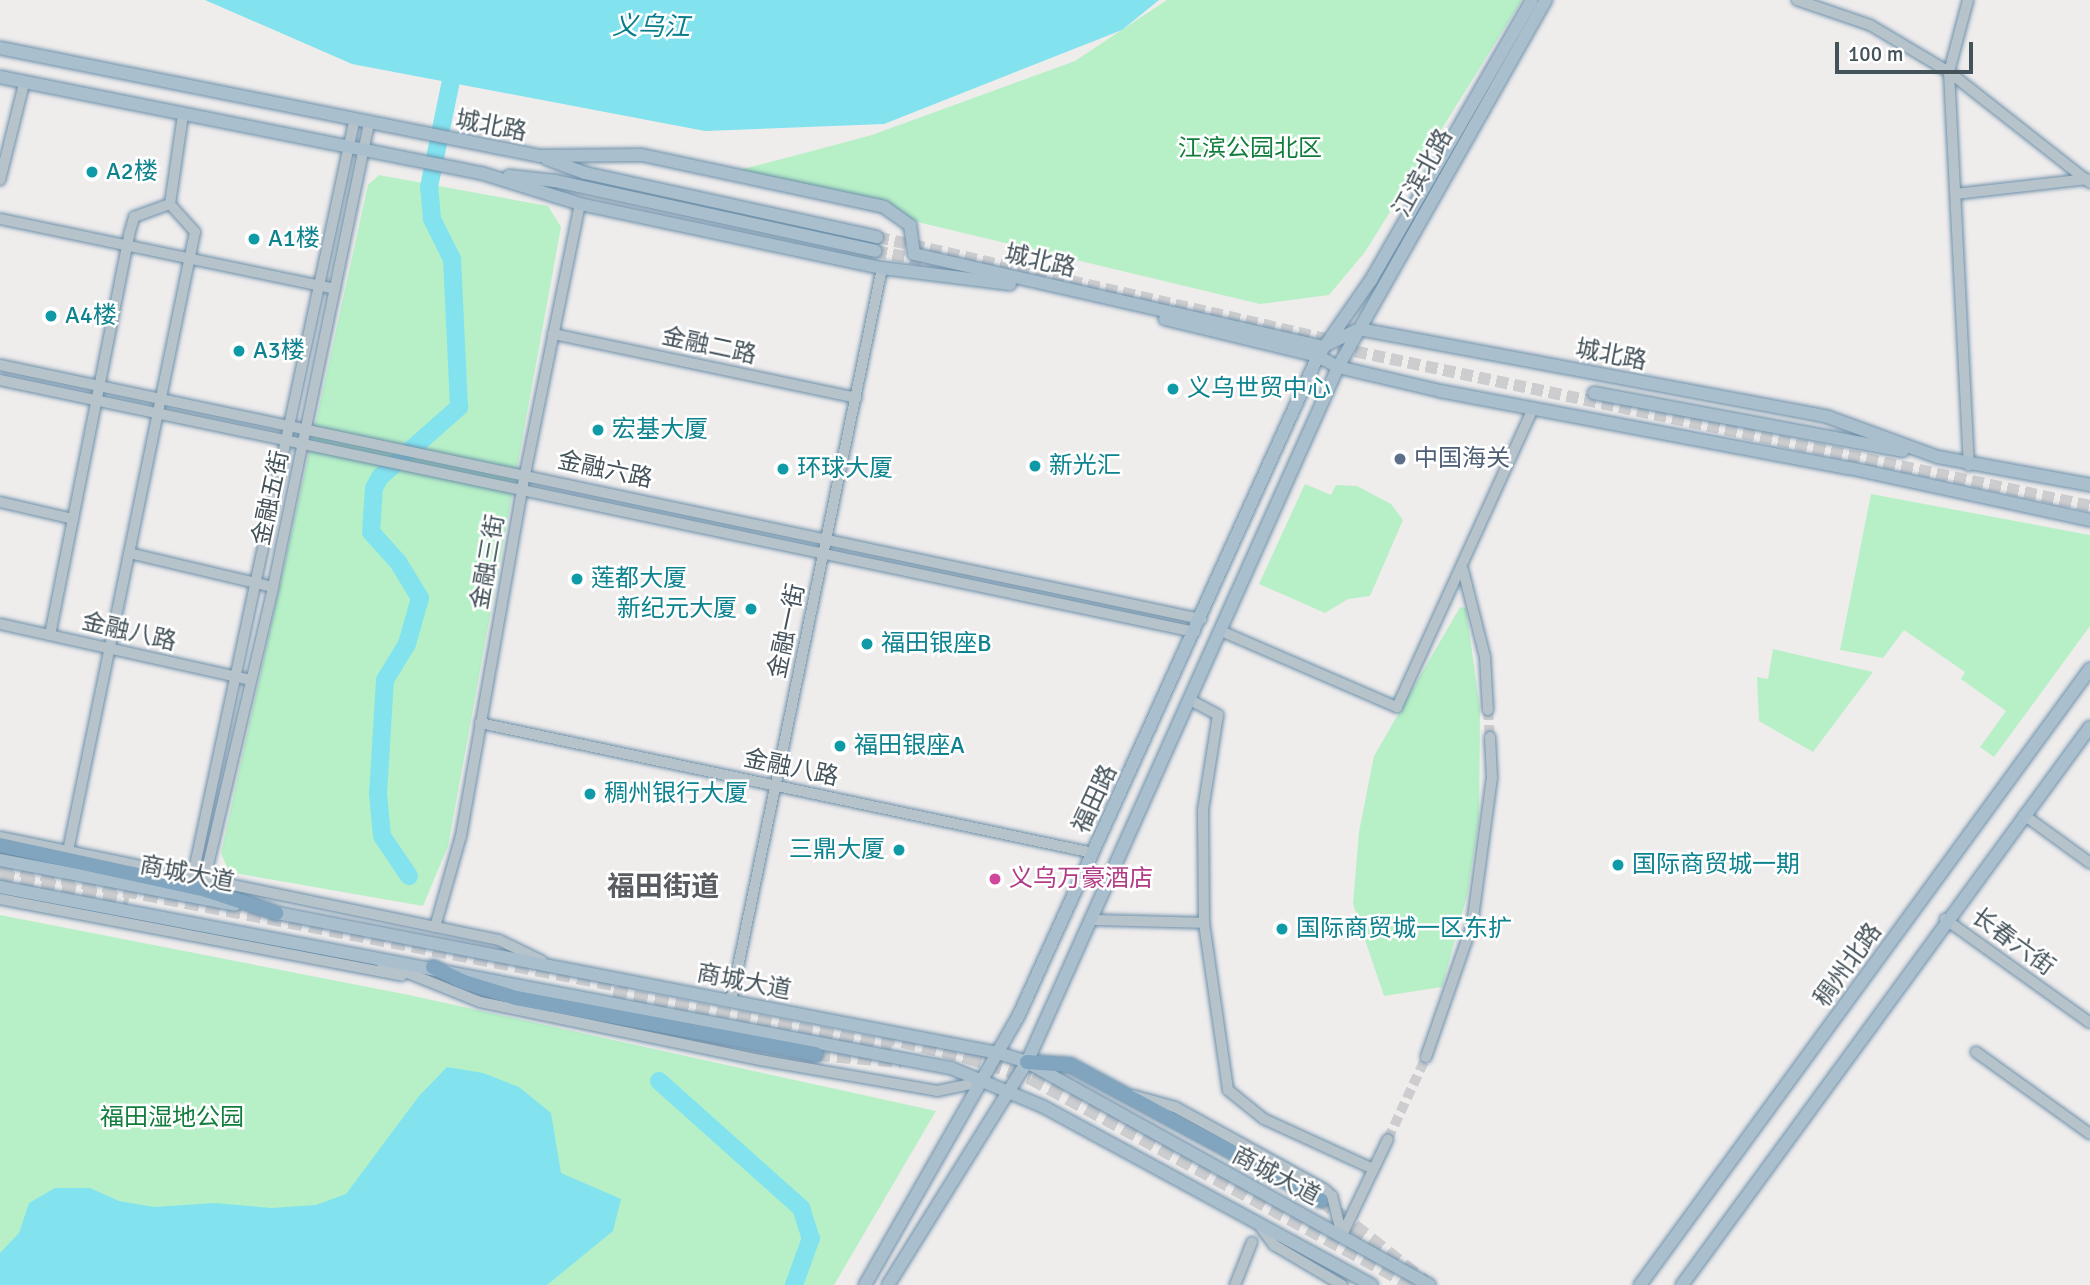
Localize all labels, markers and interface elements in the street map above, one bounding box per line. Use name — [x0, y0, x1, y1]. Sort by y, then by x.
water label: 义乌江 — [612, 12, 690, 44]
scale bar — [1838, 28, 1976, 72]
text: 100 m — [1848, 41, 1903, 67]
street label: 城北路 — [453, 105, 529, 147]
street label: 江滨北路 — [1387, 124, 1459, 222]
park label: 江滨公园北区 — [1178, 135, 1322, 163]
place label: A2楼 — [106, 158, 158, 186]
marker: A2楼 — [84, 164, 100, 180]
place label: A1楼 — [268, 225, 320, 253]
marker: A1楼 — [246, 231, 262, 247]
street label: 城北路 — [1002, 239, 1078, 283]
place label: A4楼 — [65, 302, 117, 330]
marker: A4楼 — [43, 308, 59, 324]
street label: 金融二路 — [659, 322, 759, 370]
street label: 城北路 — [1573, 334, 1649, 376]
place label: A3楼 — [253, 337, 305, 365]
marker: A3楼 — [231, 343, 247, 359]
place label: 义乌世贸中心 — [1187, 375, 1331, 403]
marker: 义乌世贸中心 — [1165, 381, 1181, 397]
place label: 宏基大厦 — [612, 416, 708, 444]
marker: 宏基大厦 — [590, 422, 606, 438]
place label: 中国海关 — [1414, 445, 1510, 473]
street label: 金融六路 — [555, 446, 655, 494]
street label: 金融五街 — [247, 448, 295, 548]
marker: 中国海关 — [1392, 451, 1408, 467]
place label: 新光汇 — [1049, 452, 1121, 480]
place label: 环球大厦 — [797, 455, 893, 483]
marker: 新光汇 — [1027, 458, 1043, 474]
marker: 环球大厦 — [775, 461, 791, 477]
street label: 金融三街 — [465, 512, 511, 612]
place label: 莲都大厦 — [591, 565, 687, 593]
marker: 莲都大厦 — [569, 571, 585, 587]
street label: 金融一街 — [763, 581, 811, 681]
place label: 新纪元大厦 — [617, 595, 737, 623]
marker: 新纪元大厦 — [743, 601, 759, 617]
street label: 金融八路 — [79, 607, 179, 657]
place label: 福田银座B — [881, 630, 992, 658]
marker: 福田银座B — [859, 636, 875, 652]
place label: 福田银座A — [854, 732, 965, 760]
marker: 福田银座A — [832, 738, 848, 754]
street label: 金融八路 — [741, 744, 841, 792]
street label: 福田路 — [1067, 760, 1123, 838]
place label: 稠州银行大厦 — [604, 780, 748, 808]
marker: 稠州银行大厦 — [582, 786, 598, 802]
place label: 三鼎大厦 — [789, 836, 885, 864]
marker: 三鼎大厦 — [891, 842, 907, 858]
street label: 商城大道 — [137, 851, 237, 897]
place label: 国际商贸城一期 — [1632, 851, 1800, 879]
marker: 国际商贸城一期 — [1610, 857, 1626, 873]
place label: 义乌万豪酒店 — [1009, 865, 1153, 893]
district label: 福田街道 — [607, 870, 719, 904]
marker: 义乌万豪酒店 — [987, 871, 1003, 887]
street label: 长春六街 — [1966, 902, 2060, 982]
place label: 国际商贸城一区东扩 — [1296, 915, 1512, 943]
street label: 稠州北路 — [1808, 918, 1888, 1012]
marker: 国际商贸城一区东扩 — [1274, 921, 1290, 937]
street label: 商城大道 — [694, 959, 794, 1005]
park label: 福田湿地公园 — [100, 1104, 244, 1132]
street label: 商城大道 — [1227, 1141, 1325, 1211]

